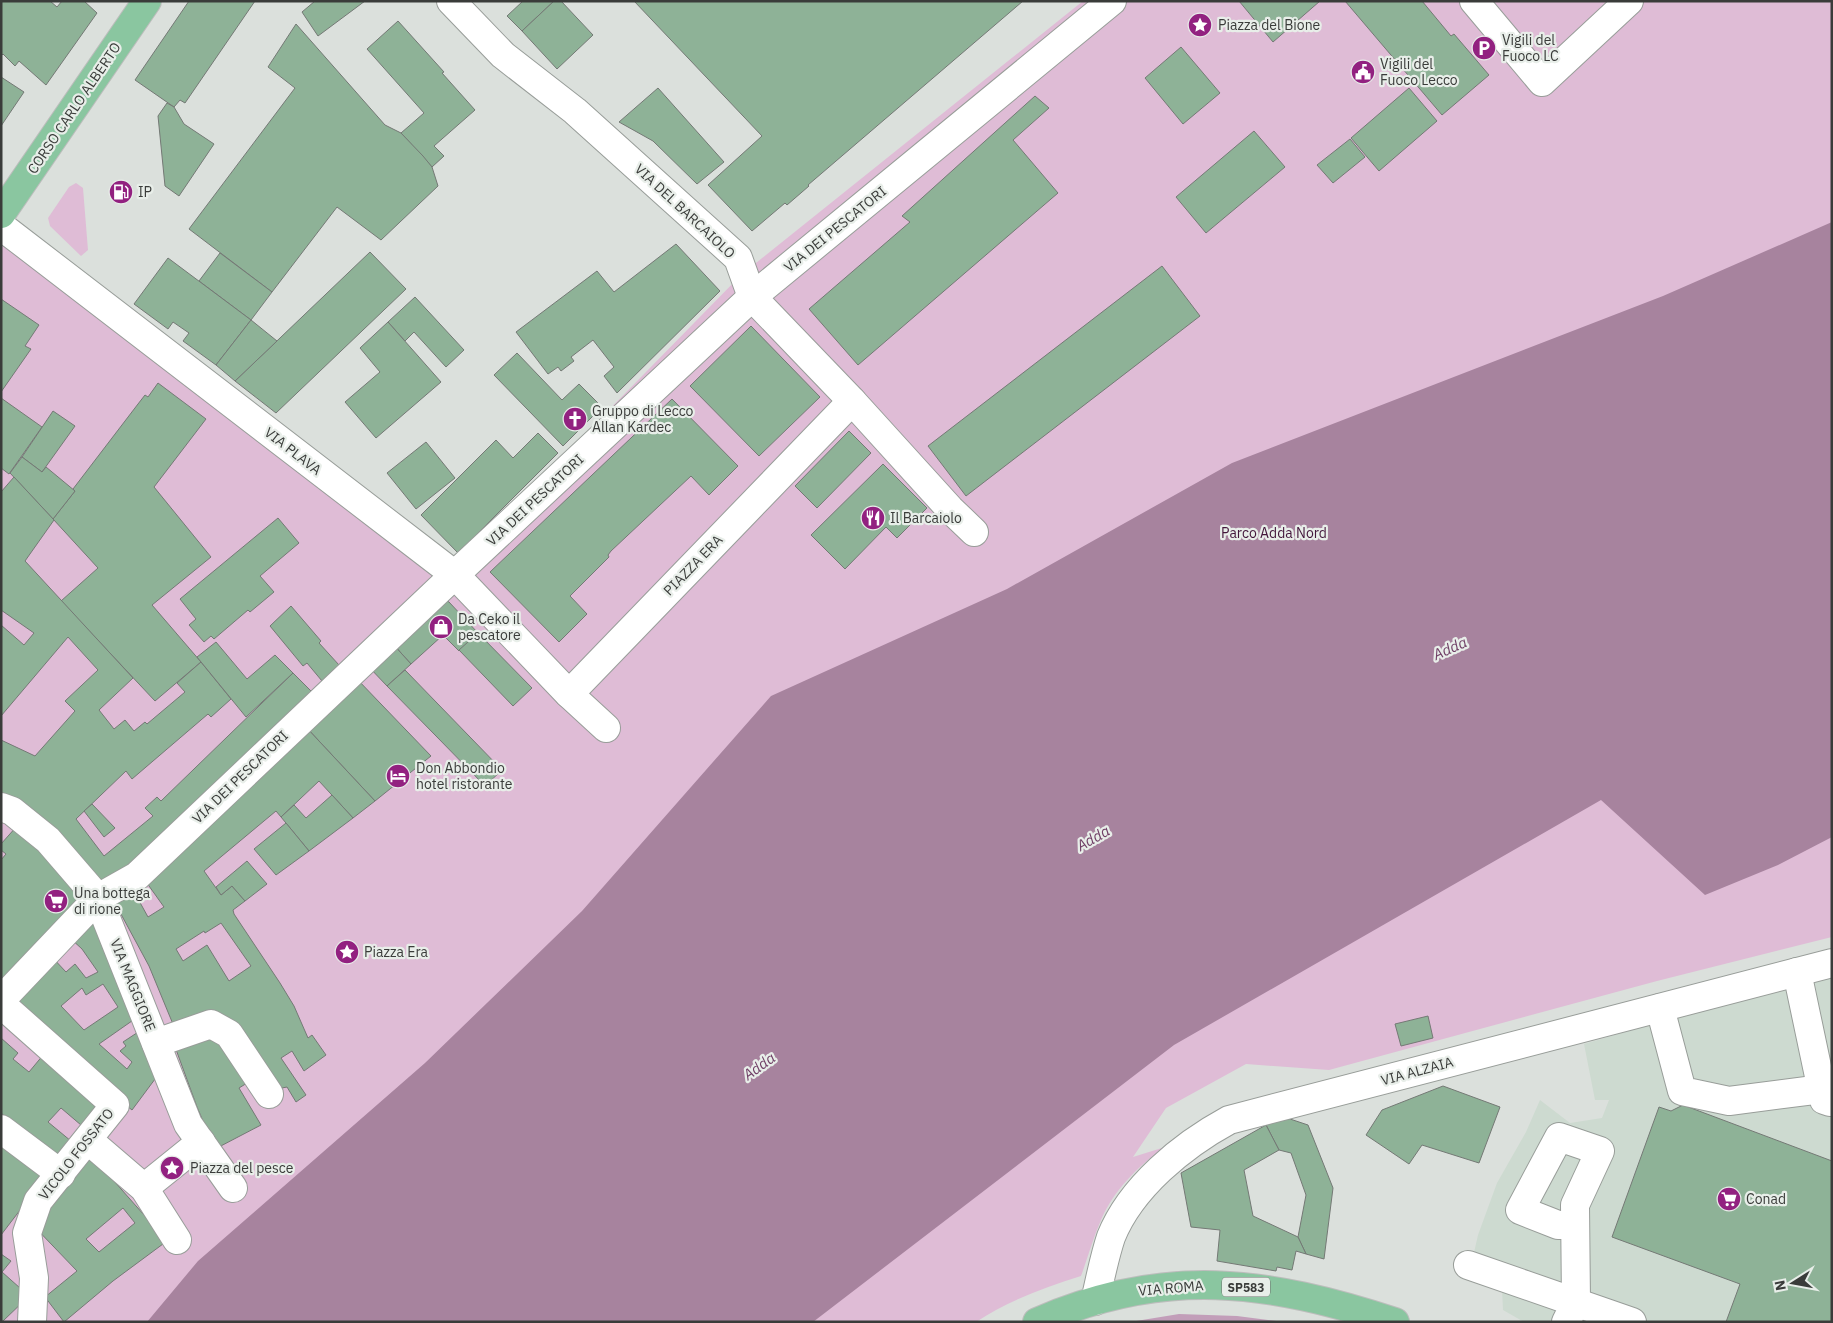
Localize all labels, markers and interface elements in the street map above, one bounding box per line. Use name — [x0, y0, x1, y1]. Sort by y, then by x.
place icon: Piazza del Bione — [1187, 12, 1213, 38]
place label: Piazza del Bione — [1218, 16, 1321, 34]
place label: Vigili del Fuoco LC — [1502, 31, 1559, 65]
parking icon: Vigili del Fuoco LC — [1471, 35, 1497, 61]
street label: CORSO CARLO ALBERTO — [23, 39, 125, 177]
place label: Vigili del Fuoco Lecco — [1380, 55, 1458, 89]
public building icon: Vigili del Fuoco Lecco — [1350, 59, 1376, 85]
street label: VIA DEL BARCAIOLO — [631, 160, 739, 262]
fuel station icon: IP — [108, 179, 134, 205]
street label: VIA DEI PESCATORI — [780, 182, 890, 276]
place label: IP — [138, 183, 152, 201]
place label: Gruppo di Lecco Allan Kardec — [592, 402, 694, 436]
church icon: Gruppo di Lecco Allan Kardec — [562, 406, 588, 432]
street label: VIA PLAVA — [261, 423, 325, 479]
street label: VIA DEI PESCATORI — [483, 450, 587, 550]
restaurant icon: Il Barcaiolo — [860, 505, 886, 531]
place label: Il Barcaiolo — [890, 509, 962, 527]
park label: Parco Adda Nord — [1221, 524, 1327, 542]
street label: PIAZZA ERA — [660, 531, 726, 599]
place label: Da Ceko il pescatore — [458, 610, 521, 644]
shop icon: Da Ceko il pescatore — [428, 614, 454, 640]
water label: Adda — [1429, 632, 1470, 664]
street label: VIA DEI PESCATORI — [188, 727, 292, 827]
place label: Don Abbondio hotel ristorante — [416, 759, 513, 793]
hotel icon: Don Abbondio hotel ristorante — [385, 763, 411, 789]
water label: Adda — [1072, 821, 1113, 856]
place label: Una bottega di rione — [74, 884, 151, 918]
supermarket icon: Una bottega di rione — [43, 888, 69, 914]
street label: VIA MAGGIORE — [106, 936, 160, 1034]
place icon: Piazza Era — [334, 939, 360, 965]
place label: Piazza Era — [364, 943, 428, 961]
water label: Adda — [738, 1048, 779, 1085]
street label: VIA ALZAIA — [1379, 1053, 1455, 1089]
street label: VICOLO FOSSATO — [35, 1104, 118, 1204]
place icon: Piazza del pesce — [159, 1155, 185, 1181]
place label: Piazza del pesce — [190, 1159, 294, 1177]
supermarket icon: Conad — [1716, 1186, 1742, 1212]
place label: Conad — [1746, 1190, 1786, 1208]
north arrow — [1768, 1258, 1818, 1308]
street label: VIA ROMA — [1138, 1276, 1204, 1300]
road number: SP583 — [1222, 1277, 1270, 1296]
text: N — [1770, 1279, 1790, 1292]

